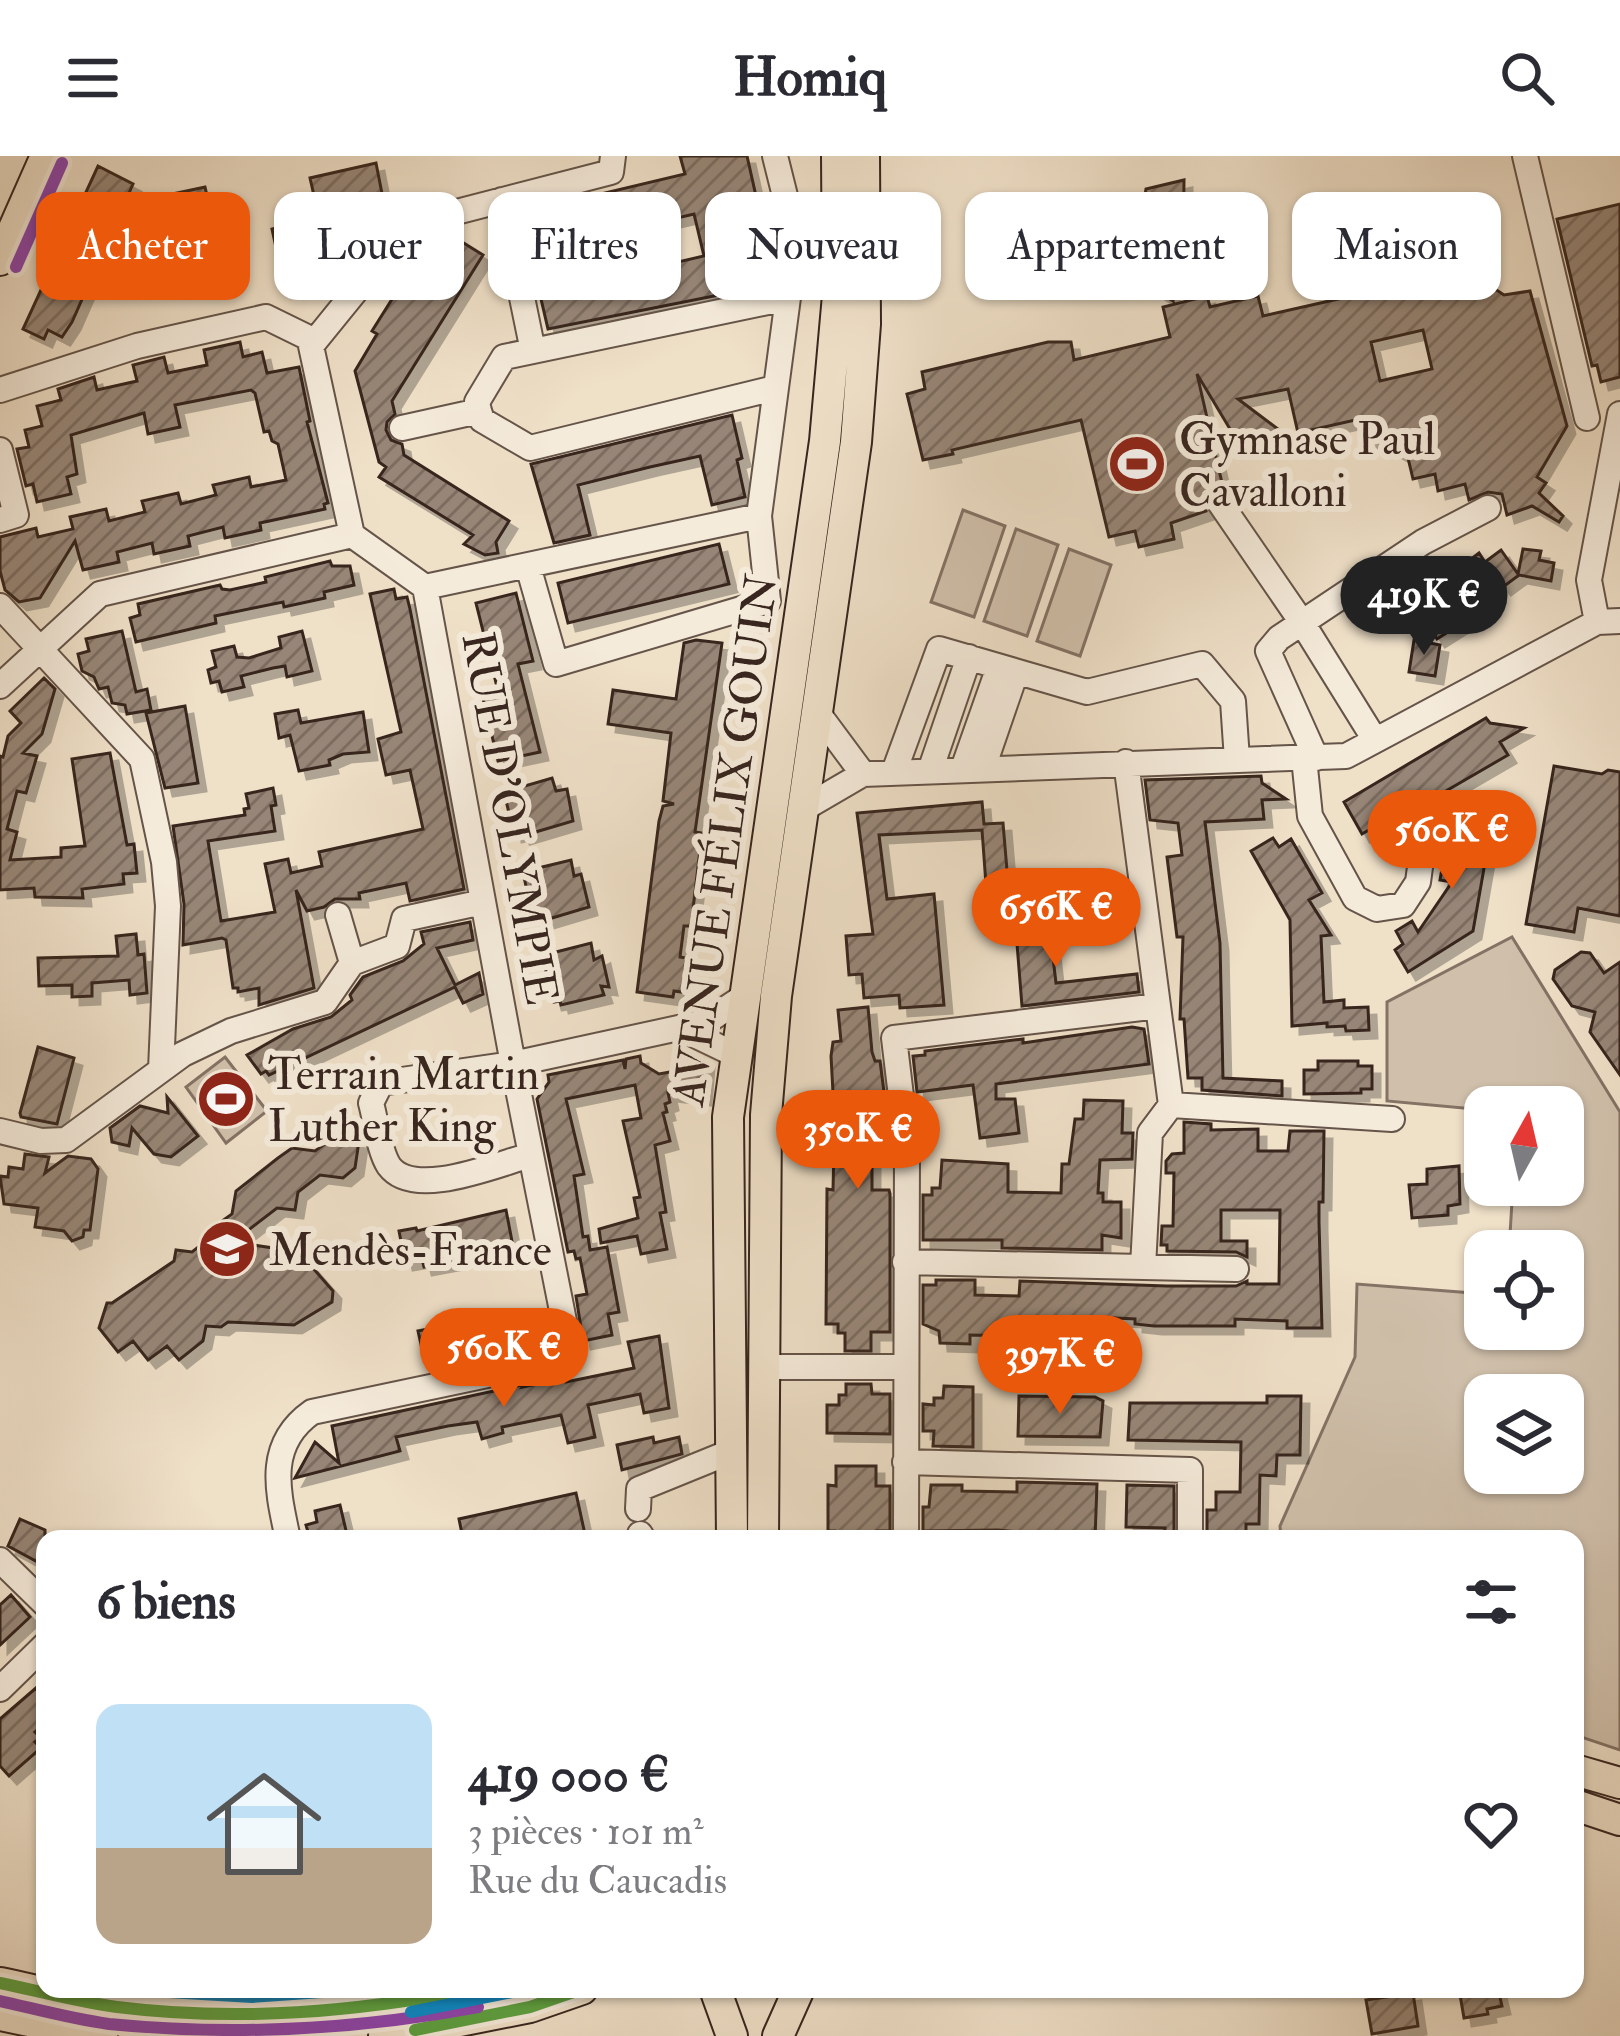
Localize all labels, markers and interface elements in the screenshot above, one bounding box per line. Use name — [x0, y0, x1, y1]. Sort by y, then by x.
text: Homiq — [733, 44, 887, 112]
icon: menu — [60, 45, 126, 111]
icon: search — [1494, 45, 1560, 111]
chip: Acheter — [36, 192, 250, 300]
chip: Louer — [274, 192, 464, 300]
chip: Filtres — [488, 192, 681, 300]
chip: Nouveau — [705, 192, 941, 300]
chip: Appartement — [965, 192, 1268, 300]
chip: Maison — [1292, 192, 1501, 300]
place label: Gymnase Paul Cavalloni — [1179, 412, 1436, 520]
sports icon: Gymnase Paul Cavalloni — [1106, 433, 1168, 495]
pin: 419K € — [1326, 556, 1522, 658]
street label: AVENUE FÉLIX GOUIN — [660, 570, 791, 1111]
text: 419K € — [1367, 570, 1481, 619]
street label: RUE D'OLYMPIE — [449, 628, 569, 1009]
pin: 560K € — [1354, 790, 1550, 892]
text: 560K € — [1395, 804, 1509, 853]
pin: 656K € — [958, 868, 1154, 970]
text: 656K € — [999, 882, 1113, 931]
place label: Terrain Martin Luther King — [268, 1047, 540, 1155]
sports icon: Terrain Martin Luther King — [195, 1068, 257, 1130]
north arrow — [1464, 1086, 1584, 1206]
map controls — [1464, 1086, 1584, 1494]
pin: 350K € — [760, 1090, 956, 1192]
text: 350K € — [803, 1104, 913, 1153]
school or university icon: Mendès-France — [196, 1218, 258, 1280]
place label: Mendès-France — [269, 1223, 551, 1279]
button: locate — [1464, 1230, 1584, 1350]
pin: 560K € — [406, 1308, 602, 1410]
pin: 397K € — [962, 1315, 1158, 1417]
text: 560K € — [447, 1322, 561, 1371]
text: 397K € — [1004, 1329, 1116, 1378]
button: layers — [1464, 1374, 1584, 1494]
icon: filters — [1458, 1569, 1524, 1635]
text: 6 biens — [96, 1570, 236, 1634]
text: 419 000 € — [468, 1743, 669, 1807]
icon: home — [192, 1752, 336, 1896]
icon: heart — [1458, 1791, 1524, 1857]
text: 3 pièces · 101 m² — [468, 1807, 704, 1856]
text: Rue du Caucadis — [468, 1856, 727, 1905]

